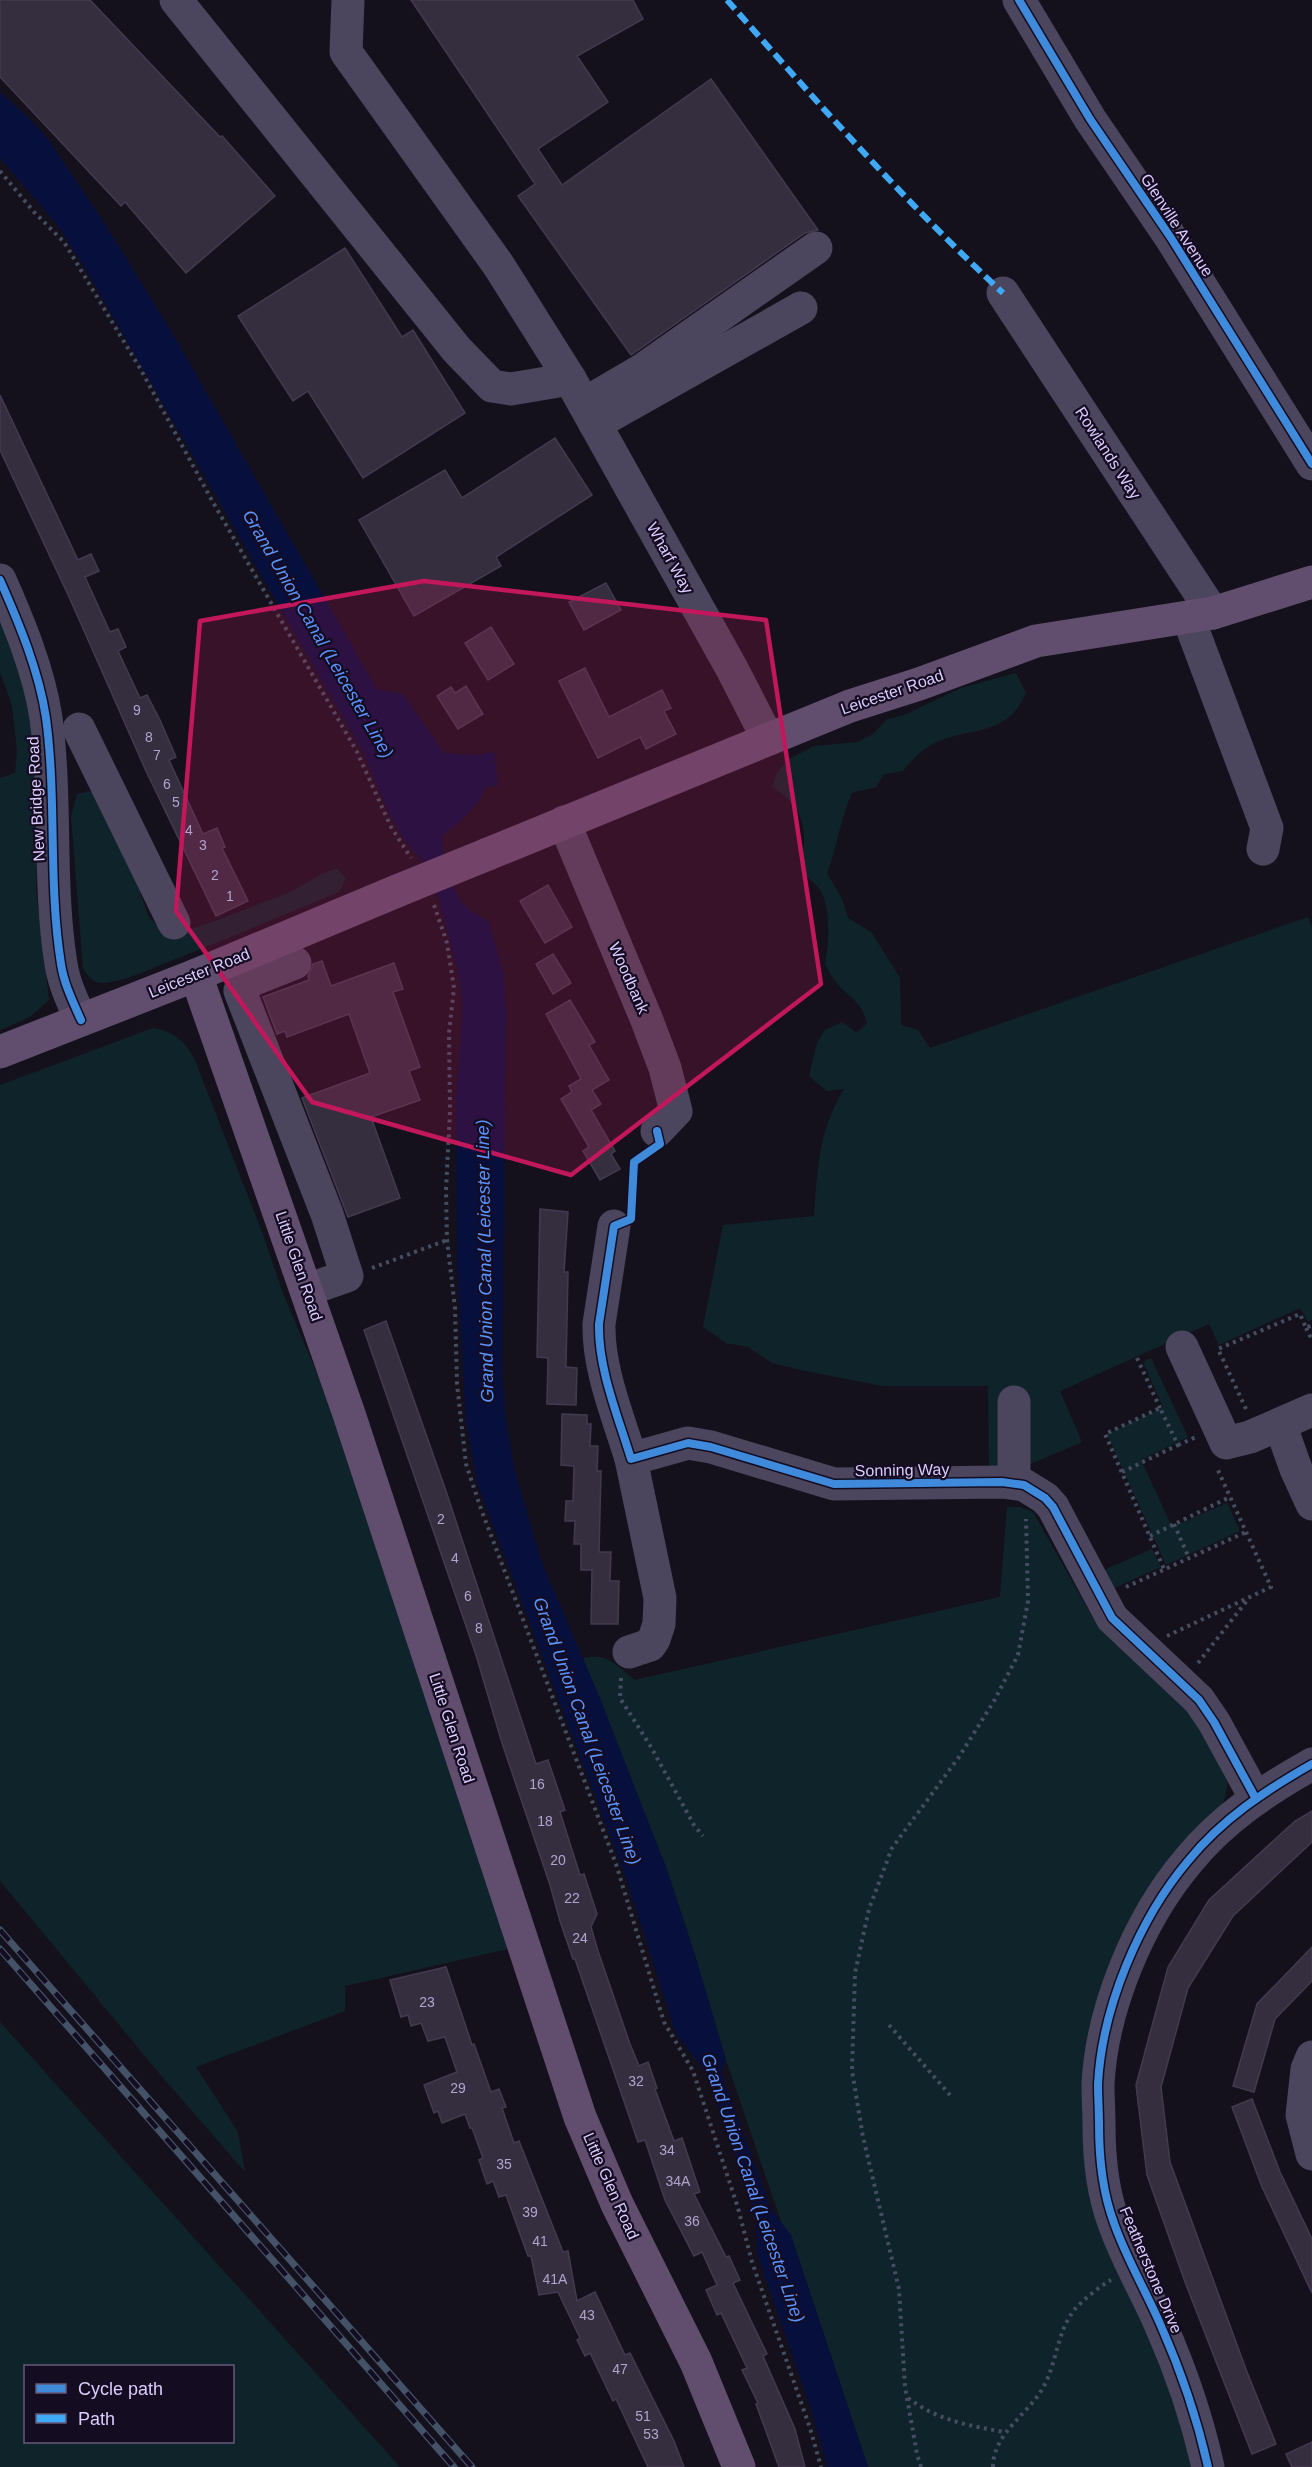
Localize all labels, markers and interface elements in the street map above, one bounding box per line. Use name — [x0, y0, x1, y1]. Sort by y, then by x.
street label: Glenville Avenue — [1137, 171, 1217, 280]
street label: Rowlands Way — [1072, 404, 1144, 502]
water label: Grand Union Canal (Leicester Line) — [239, 506, 397, 762]
street label: Wharf Way — [644, 520, 696, 596]
street label: Leicester Road — [838, 666, 946, 718]
house number: 9 — [133, 702, 141, 718]
house number: 8 — [145, 729, 153, 745]
street label: New Bridge Road — [24, 736, 48, 862]
house number: 7 — [153, 747, 161, 763]
house number: 6 — [163, 776, 171, 792]
house number: 5 — [172, 794, 180, 810]
house number: 4 — [185, 822, 193, 838]
house number: 3 — [199, 837, 207, 853]
house number: 2 — [211, 867, 219, 883]
house number: 1 — [226, 888, 234, 904]
street label: Woodbank — [606, 940, 653, 1017]
street label: Leicester Road — [146, 945, 252, 1001]
water label: Grand Union Canal (Leicester Line) — [473, 1119, 497, 1403]
street label: Little Glen Road — [272, 1209, 326, 1323]
street label: Sonning Way — [855, 1461, 949, 1479]
house number: 2 — [437, 1511, 445, 1527]
house number: 4 — [451, 1550, 459, 1566]
house number: 6 — [464, 1588, 472, 1604]
water label: Grand Union Canal (Leicester Line) — [529, 1595, 645, 1867]
house number: 8 — [475, 1620, 483, 1636]
street label: Little Glen Road — [426, 1671, 478, 1785]
house number: 16 — [529, 1776, 545, 1792]
house number: 18 — [537, 1813, 553, 1829]
house number: 20 — [550, 1852, 566, 1868]
house number: 22 — [564, 1890, 580, 1906]
house number: 24 — [572, 1930, 588, 1946]
house number: 23 — [419, 1994, 435, 2010]
water label: Grand Union Canal (Leicester Line) — [697, 2051, 809, 2325]
house number: 32 — [628, 2073, 644, 2089]
house number: 29 — [450, 2080, 466, 2096]
street label: Little Glen Road — [580, 2130, 642, 2242]
house number: 34 — [659, 2142, 675, 2158]
house number: 35 — [496, 2156, 512, 2172]
house number: 34A — [666, 2173, 691, 2189]
house number: 39 — [522, 2204, 538, 2220]
street label: Featherstone Drive — [1117, 2204, 1185, 2336]
house number: 36 — [684, 2213, 700, 2229]
house number: 41 — [532, 2233, 548, 2249]
house number: 41A — [543, 2271, 568, 2287]
house number: 43 — [579, 2307, 595, 2323]
house number: 47 — [612, 2361, 628, 2377]
legend — [24, 2365, 234, 2443]
text: Cycle path — [78, 2379, 163, 2399]
house number: 51 — [635, 2408, 651, 2424]
text: Path — [78, 2409, 115, 2429]
house number: 53 — [643, 2426, 659, 2442]

